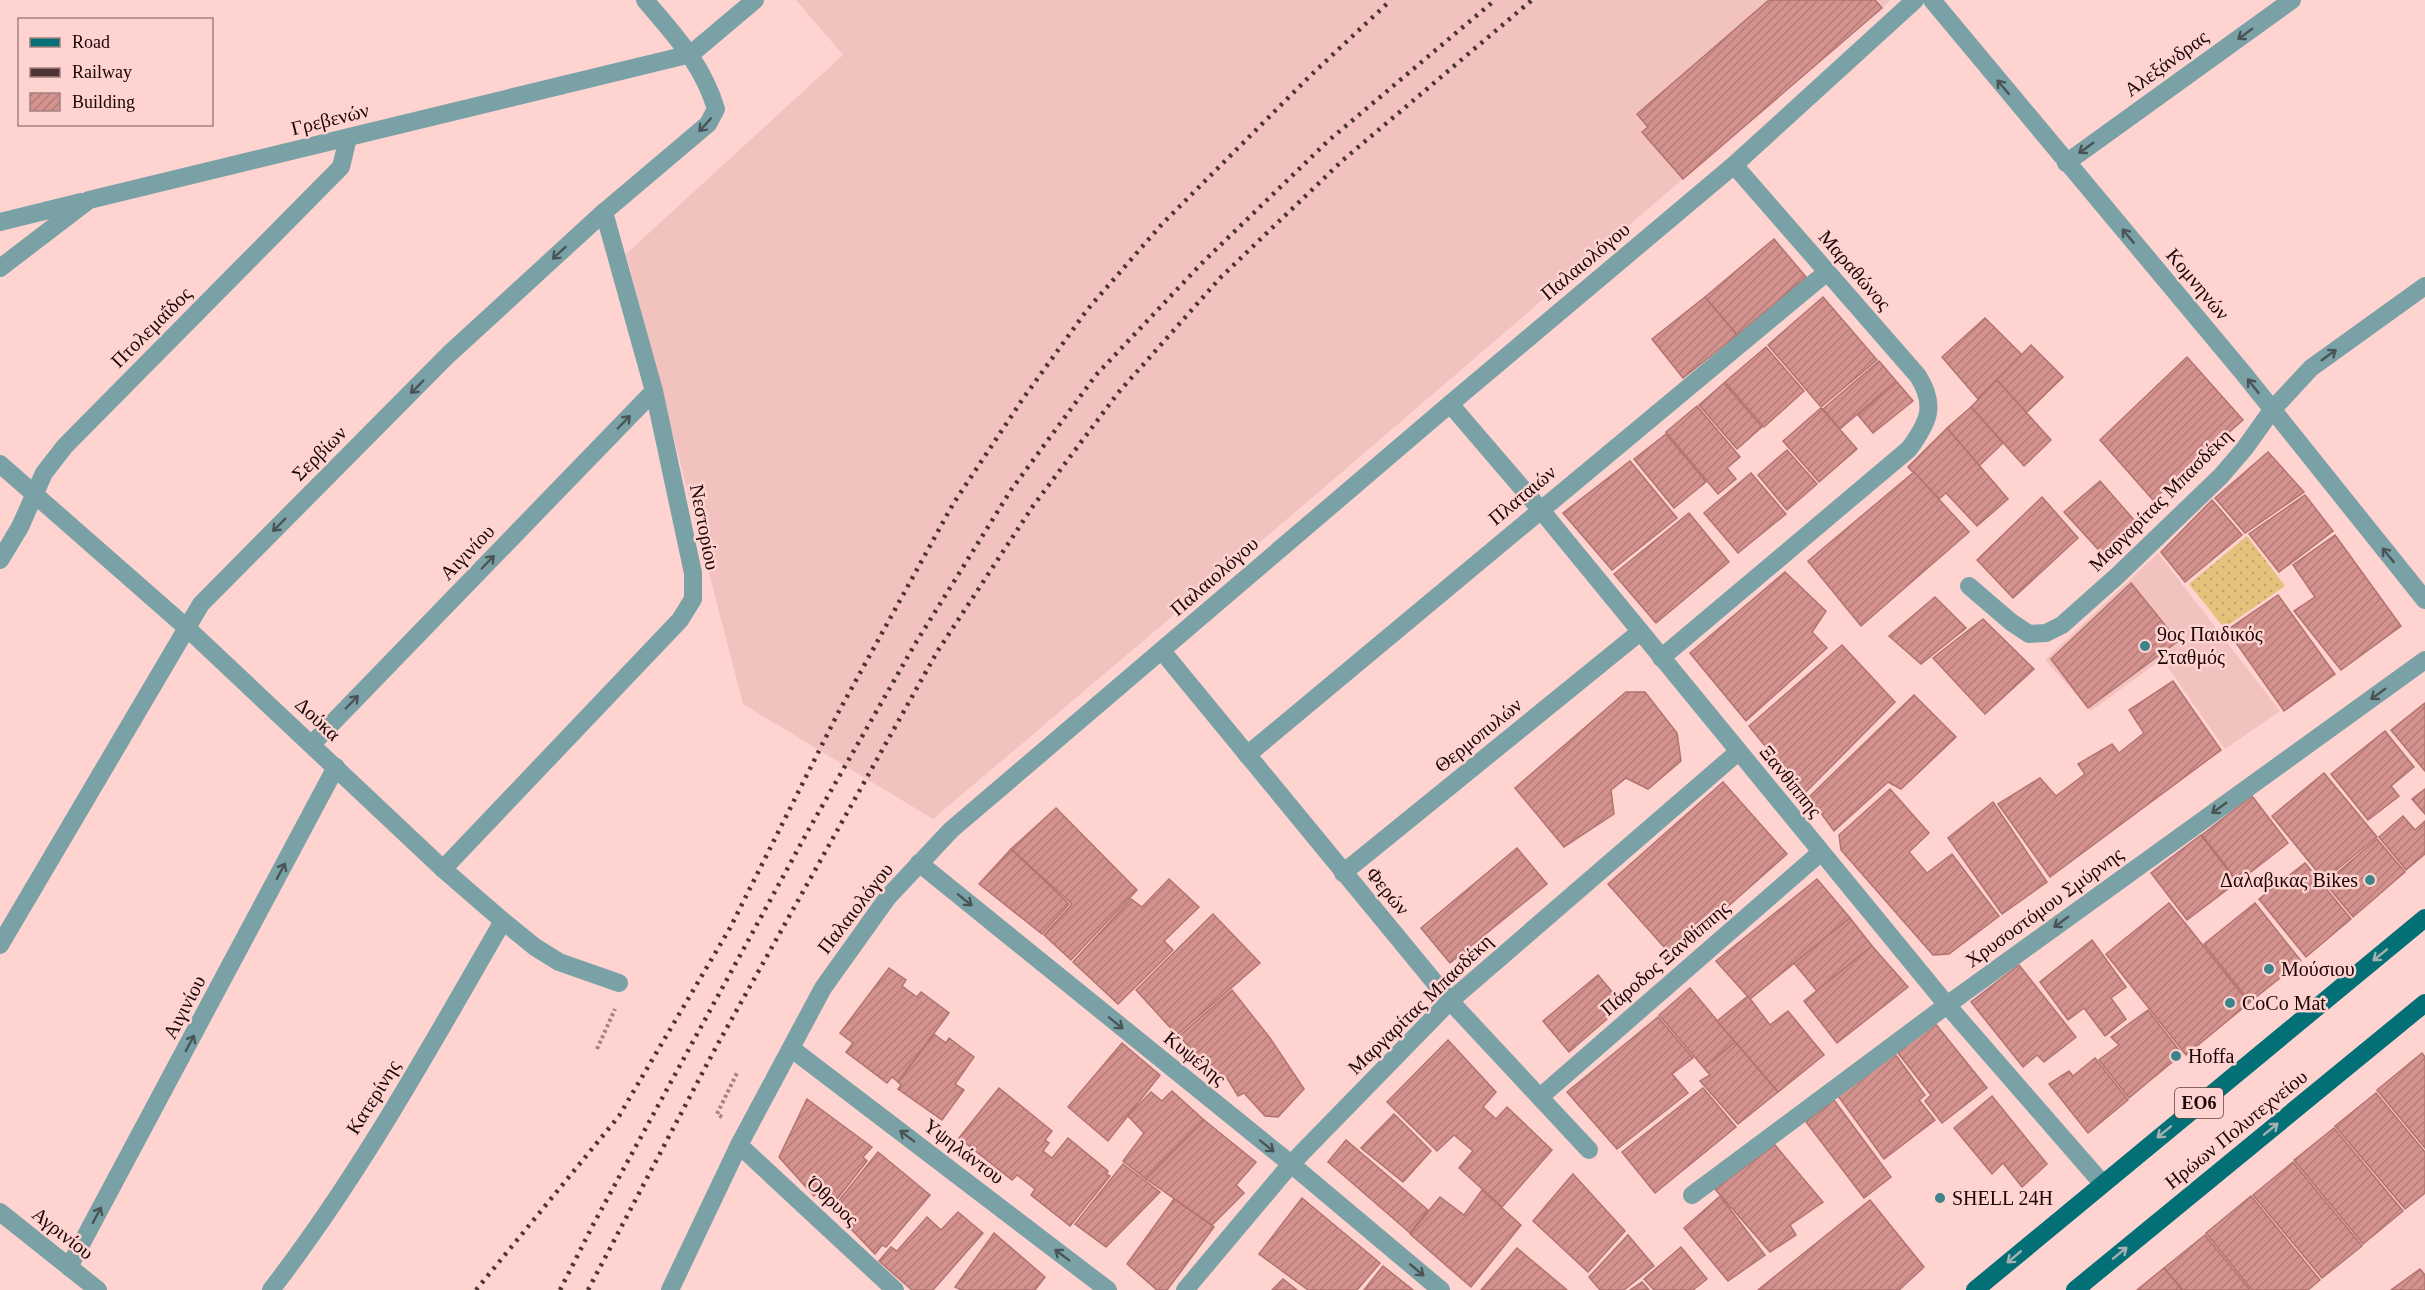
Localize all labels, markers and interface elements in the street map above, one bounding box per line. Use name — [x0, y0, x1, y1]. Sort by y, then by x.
legend — [18, 18, 213, 126]
street label: Αλεξάνδρας — [2120, 25, 2213, 102]
one-way arrow — [2237, 28, 2253, 40]
text: Road — [72, 32, 110, 52]
text: Railway — [72, 62, 132, 82]
one-way arrow — [1997, 79, 2010, 95]
text: Building — [72, 92, 135, 112]
street label: Γρεβενών — [289, 99, 372, 140]
one-way arrow — [698, 116, 712, 132]
one-way arrow — [2079, 142, 2095, 154]
street label: Παλαιολόγου — [1536, 218, 1635, 305]
street label: Μαραθώνος — [1814, 226, 1896, 315]
one-way arrow — [2122, 229, 2135, 245]
street label: Κομνηνών — [2161, 244, 2234, 325]
one-way arrow — [551, 246, 566, 260]
street label: Πτολεμαΐδος — [106, 282, 196, 372]
one-way arrow — [2320, 348, 2336, 361]
one-way arrow — [2247, 378, 2260, 394]
one-way arrow — [409, 380, 424, 395]
one-way arrow — [617, 415, 632, 430]
street label: Σερβίων — [287, 421, 351, 485]
street label: Μαργαρίτας Μπασδέκη — [2084, 424, 2236, 576]
street label: Πλαταιών — [1484, 461, 1560, 529]
street label: Νεστορίου — [685, 482, 724, 572]
one-way arrow — [272, 518, 287, 533]
street label: Αιγινίου — [435, 520, 499, 585]
street label: Παλαιολόγου — [1166, 532, 1263, 621]
one-way arrow — [2382, 547, 2395, 563]
one-way arrow — [481, 555, 496, 570]
place label: 9ος Παιδικός Σταθμός — [2157, 623, 2263, 669]
marker: 9ος Παιδικός Σταθμός — [2138, 639, 2152, 653]
one-way arrow — [2370, 688, 2386, 700]
street label: Δούκα — [291, 693, 345, 746]
street label: Θερμοπυλών — [1430, 693, 1527, 778]
one-way arrow — [345, 694, 360, 709]
street label: Ξανθίππης — [1755, 741, 1827, 822]
one-way arrow — [2212, 802, 2228, 815]
street label: Χρυσοστόμου Σμύρνης — [1961, 842, 2128, 972]
street label: Παλαιολόγου — [813, 858, 898, 958]
one-way arrow — [275, 863, 287, 880]
street label: Φερών — [1361, 863, 1414, 920]
place label: Δαλαβικας Bikes — [2220, 869, 2358, 892]
marker: Δαλαβικας Bikes — [2363, 873, 2377, 887]
one-way arrow — [957, 893, 973, 906]
street label: Πάροδος Ξανθίππης — [1596, 896, 1735, 1021]
one-way arrow — [2054, 916, 2070, 929]
street label: Μαργαρίτας Μπασδέκη — [1343, 929, 1497, 1079]
one-way arrow — [2372, 949, 2388, 962]
place label: Μούσιου — [2281, 958, 2355, 980]
marker: Μούσιου — [2262, 962, 2276, 976]
street label: Αιγινίου — [158, 972, 211, 1043]
place label: CoCo Mat — [2242, 992, 2326, 1014]
marker: CoCo Mat — [2223, 996, 2237, 1010]
one-way arrow — [1108, 1016, 1124, 1029]
street label: Κυψέλης — [1159, 1026, 1230, 1090]
one-way arrow — [185, 1035, 196, 1053]
place label: Hoffa — [2188, 1045, 2234, 1067]
marker: Hoffa — [2169, 1049, 2183, 1063]
street label: Κατερίνης — [342, 1056, 405, 1139]
street label: Ηρώων Πολυτεχνείου — [2160, 1065, 2312, 1194]
road number: ΕΟ6 — [2175, 1088, 2223, 1118]
street label: Υψηλάντου — [919, 1114, 1008, 1189]
one-way arrow — [2263, 1123, 2279, 1136]
one-way arrow — [2156, 1126, 2172, 1139]
one-way arrow — [899, 1130, 915, 1143]
one-way arrow — [1259, 1139, 1275, 1152]
street label: Όθρυος — [801, 1171, 863, 1231]
place label: SHELL 24H — [1952, 1187, 2053, 1209]
marker: SHELL 24H — [1933, 1191, 1947, 1205]
street label: Αγρινίου — [27, 1202, 98, 1265]
one-way arrow — [91, 1207, 103, 1224]
one-way arrow — [2112, 1246, 2127, 1260]
one-way arrow — [1054, 1248, 1070, 1261]
one-way arrow — [2007, 1250, 2022, 1264]
one-way arrow — [1409, 1264, 1425, 1277]

